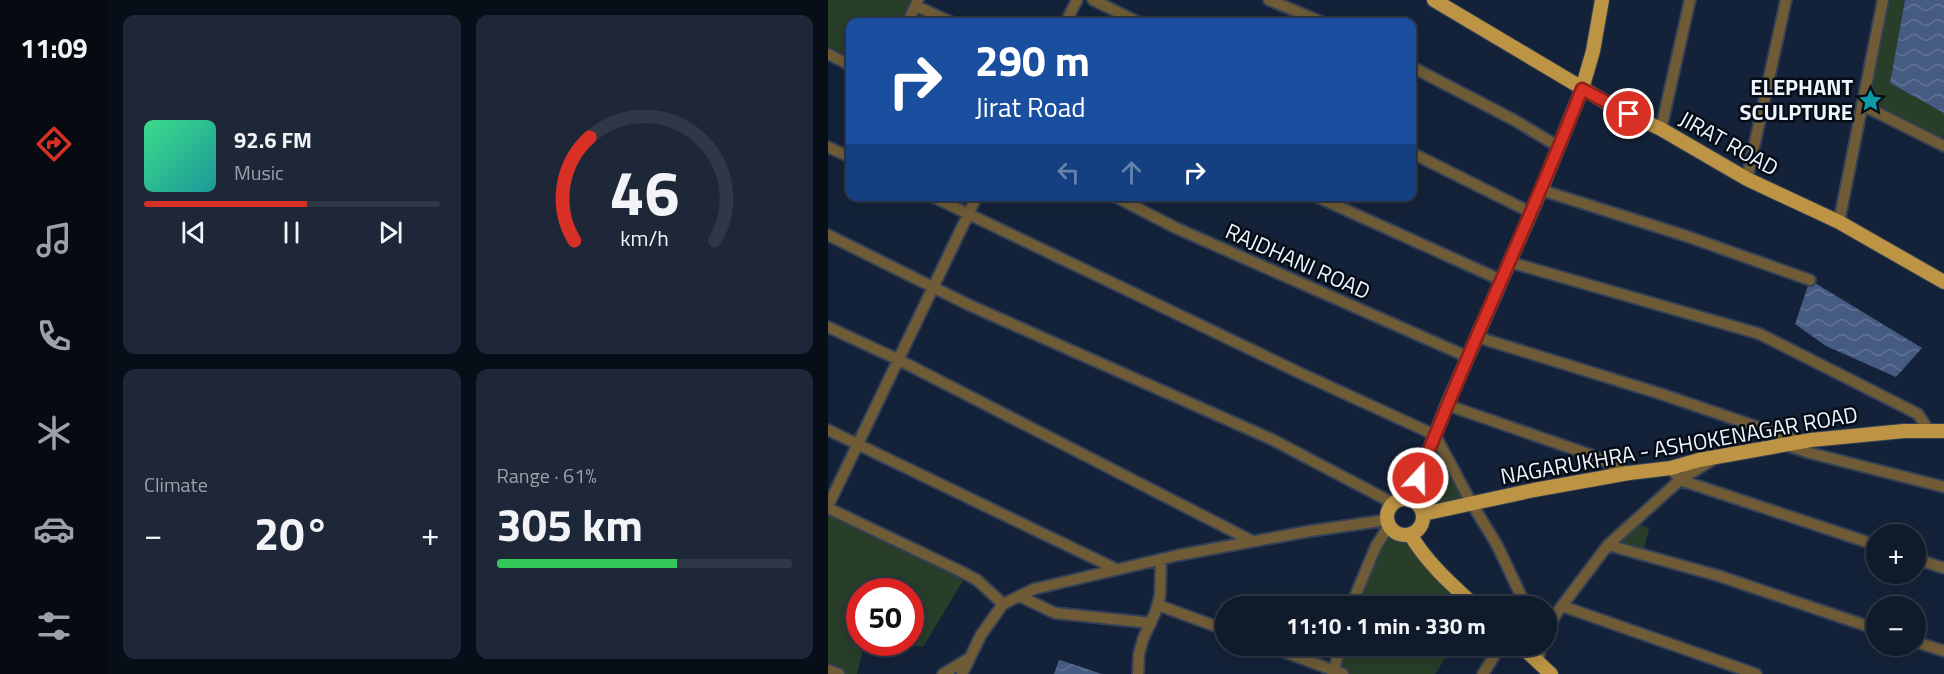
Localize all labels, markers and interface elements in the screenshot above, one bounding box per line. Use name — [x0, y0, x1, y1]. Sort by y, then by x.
text: 11:09 — [20, 27, 88, 68]
text: 290 m — [975, 28, 1090, 92]
icon: right — [876, 42, 954, 120]
place label: ELEPHANT SCULPTURE — [1740, 70, 1853, 129]
text: Jirat Road — [975, 86, 1085, 127]
place icon: ELEPHANT SCULPTURE — [1858, 87, 1884, 113]
pin — [1603, 88, 1654, 139]
icon: arrive — [1612, 97, 1645, 130]
street label: JIRAT ROAD — [1673, 102, 1785, 184]
icon: directions — [33, 123, 75, 165]
text: 92.6 FM — [234, 123, 312, 157]
text: 46 — [609, 145, 679, 240]
icon: left — [1052, 156, 1085, 189]
icon: ahead — [1115, 156, 1148, 189]
icon: right — [1178, 156, 1211, 189]
text: Music — [234, 157, 284, 188]
street label: RAJDHANI ROAD — [1220, 214, 1376, 308]
icon: previous — [177, 216, 210, 249]
icon: pause — [275, 216, 308, 249]
icon: next — [374, 216, 407, 249]
icon: music — [33, 219, 75, 261]
text: km/h — [620, 223, 669, 255]
icon: phone — [33, 315, 75, 357]
street label: NAGARUKHRA - ASHOKENAGAR ROAD — [1498, 397, 1860, 493]
icon: climate — [33, 412, 75, 454]
position arrow — [1386, 446, 1450, 510]
text: Range · 61% — [497, 460, 597, 491]
text: Climate — [144, 469, 208, 500]
text: 305 km — [497, 490, 643, 558]
text: 20° — [254, 499, 330, 567]
icon: car — [33, 508, 75, 550]
text: − — [144, 509, 162, 559]
text: + — [421, 509, 439, 559]
map controls — [1866, 524, 1926, 656]
button: + — [1866, 524, 1926, 584]
speed limit sign: 50 — [846, 578, 924, 656]
button: − — [1866, 596, 1926, 656]
icon: filters — [33, 605, 75, 647]
text: 11:10 · 1 min · 330 m — [1286, 609, 1486, 643]

